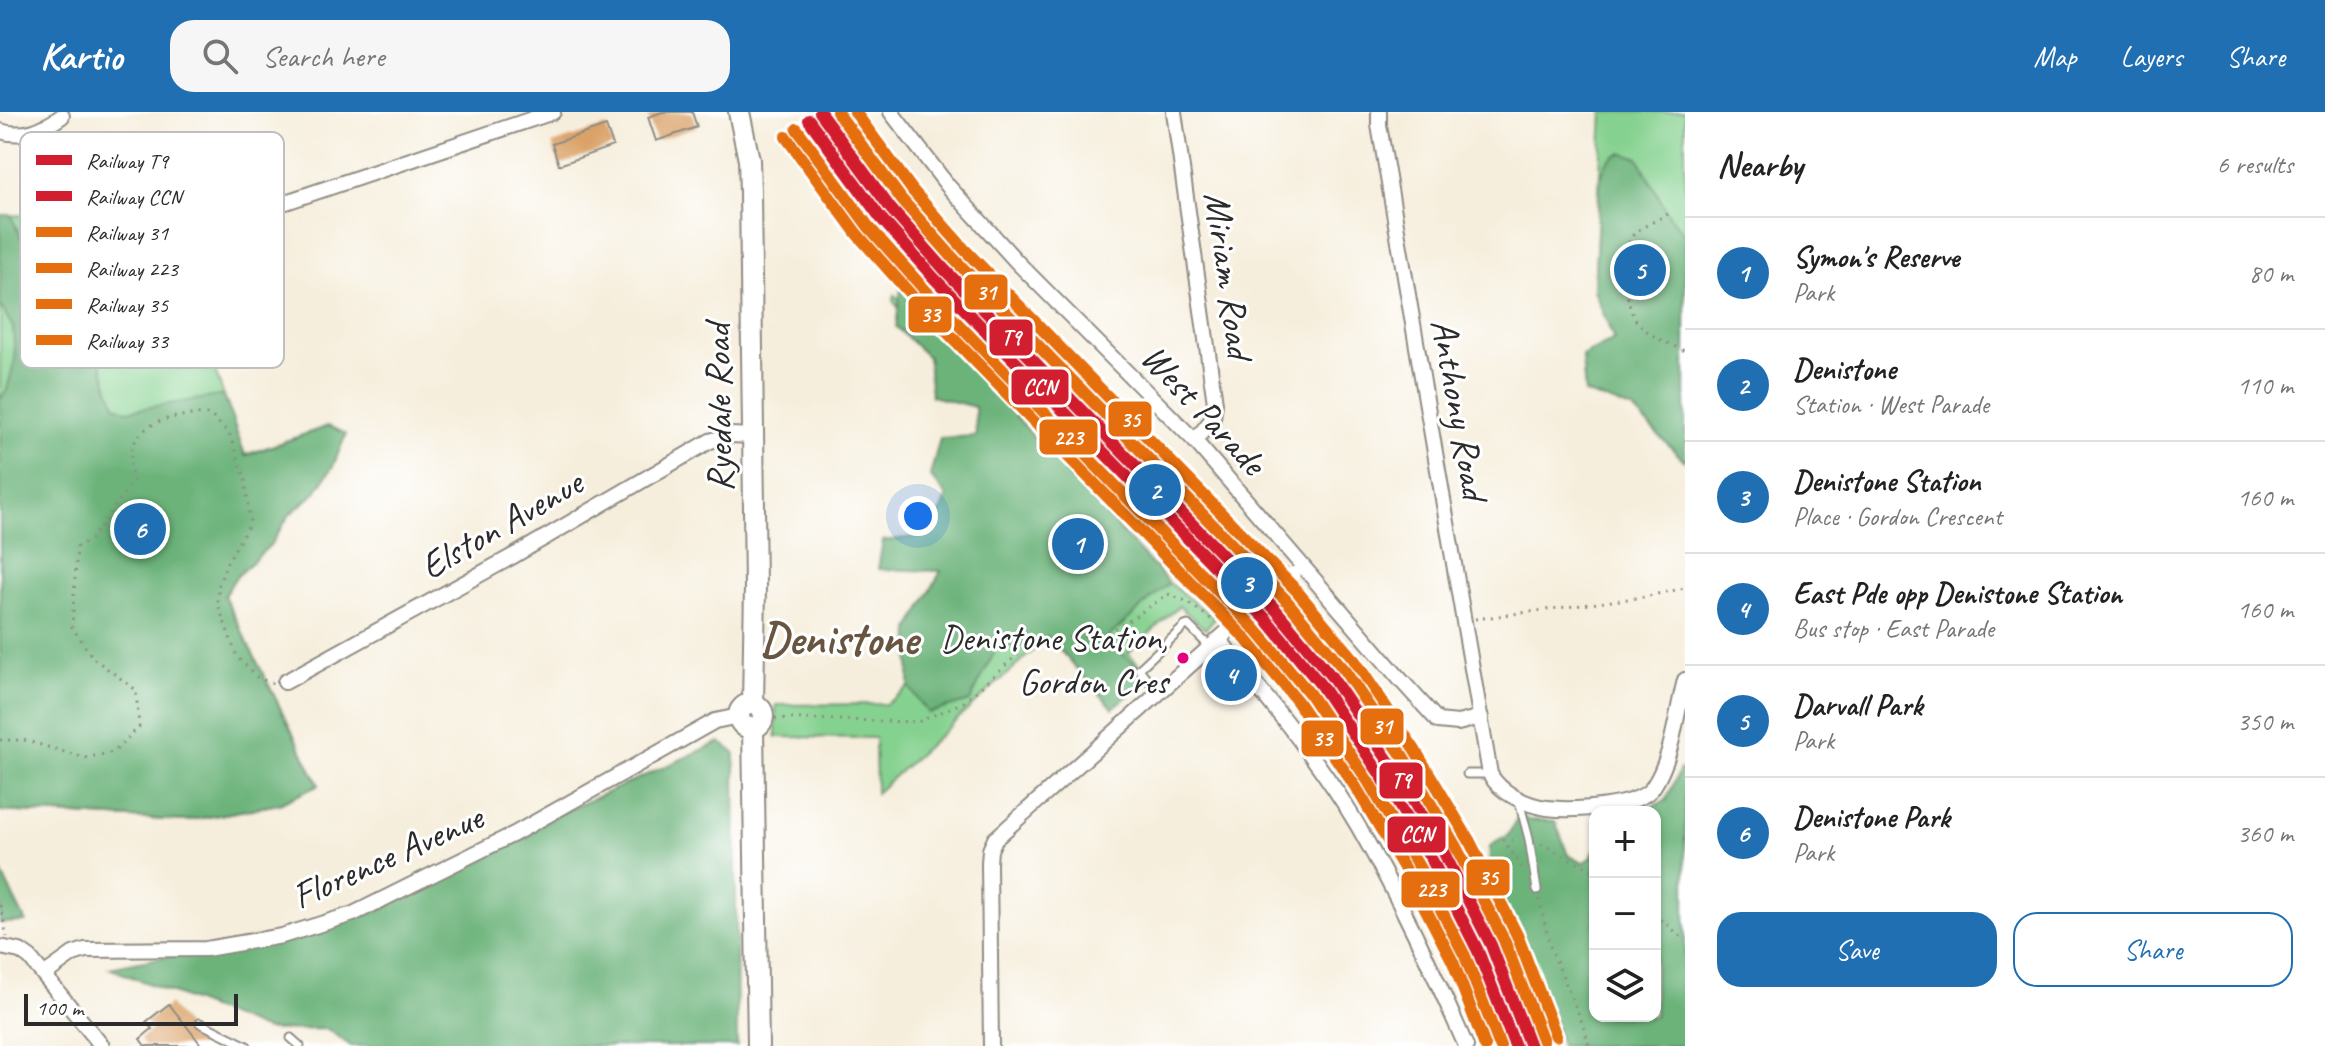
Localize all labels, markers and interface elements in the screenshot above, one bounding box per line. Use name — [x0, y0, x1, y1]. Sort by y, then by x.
search box — [170, 20, 730, 92]
text: Kartio — [40, 33, 122, 80]
icon: search — [198, 34, 242, 78]
text: Search here — [262, 37, 384, 75]
text: Map — [2034, 39, 2077, 74]
text: Layers — [2121, 39, 2182, 74]
text: Share — [2226, 39, 2285, 74]
legend — [20, 132, 284, 368]
text: Nearby — [1717, 143, 1803, 186]
text: Railway T9 — [86, 147, 170, 175]
text: 6 results — [2217, 148, 2293, 181]
text: Railway CCN — [86, 183, 185, 211]
street label: Miriam Road — [1194, 189, 1264, 366]
text: Railway 31 — [86, 219, 169, 247]
text: Symon's Reserve — [1793, 238, 1959, 276]
pin: 5 — [1614, 240, 1666, 300]
text: Railway 223 — [86, 255, 180, 283]
text: 1 — [1737, 257, 1749, 290]
text: 80 m — [2249, 257, 2293, 290]
line badge: 31 — [963, 273, 1009, 311]
text: Park — [1793, 276, 1834, 309]
text: 31 — [976, 279, 998, 307]
text: Railway 35 — [86, 291, 169, 319]
line badge: 33 — [907, 295, 953, 334]
text: 33 — [920, 301, 942, 329]
street label: Anthony Road — [1421, 315, 1499, 508]
street label: Ryedale Road — [693, 317, 743, 493]
line badge: T9 — [988, 318, 1034, 357]
text: T9 — [1001, 324, 1023, 352]
text: Railway 33 — [86, 327, 170, 355]
street label: West Parade — [1131, 334, 1278, 487]
text: Denistone — [1793, 350, 1896, 388]
line badge: CCN — [1010, 368, 1070, 406]
text: 2 — [1737, 369, 1749, 402]
text: 110 m — [2237, 369, 2293, 402]
text: CCN — [1023, 374, 1060, 402]
text: Station · West Parade — [1793, 388, 1989, 421]
line badge: 35 — [1107, 400, 1153, 438]
text: 35 — [1120, 406, 1142, 434]
line badge: 223 — [1038, 418, 1099, 456]
text: 223 — [1053, 424, 1085, 452]
street label: Elston Avenue — [412, 458, 593, 590]
pin: 2 — [1129, 460, 1181, 520]
text: Denistone Station — [1793, 462, 1980, 500]
text: 3 — [1737, 481, 1749, 514]
text: 160 m — [2237, 481, 2293, 514]
your location — [898, 496, 938, 536]
pin: 6 — [114, 499, 166, 559]
text: Place · Gordon Crescent — [1793, 500, 2002, 533]
pin: 1 — [1052, 514, 1104, 574]
pin: 3 — [1221, 553, 1273, 613]
text: East Pde opp Denistone Station — [1793, 574, 2122, 612]
text: 4 — [1737, 593, 1749, 626]
text: 160 m — [2237, 593, 2293, 626]
district label: Denistone — [760, 610, 922, 668]
text: Bus stop · East Parade — [1793, 612, 1994, 645]
place label: Denistone Station, Gordon Cres — [940, 615, 1171, 705]
pin: 4 — [1205, 645, 1257, 705]
marker: Denistone Station, Gordon Cres — [1175, 650, 1191, 666]
text: Darvall Park — [1793, 686, 1922, 724]
text: 5 — [1737, 705, 1749, 738]
text: 350 m — [2237, 705, 2293, 738]
line badge: 31 — [1359, 707, 1405, 746]
text: 31 — [1372, 713, 1394, 741]
line badge: 33 — [1300, 719, 1345, 758]
text: Park — [1793, 724, 1834, 757]
text: 33 — [1312, 725, 1334, 753]
line badge: T9 — [1378, 761, 1424, 800]
text: T9 — [1391, 767, 1413, 795]
street label: Florence Avenue — [285, 793, 492, 919]
text: Denistone Park — [1793, 798, 1950, 836]
map controls — [1589, 806, 1661, 1022]
button: + — [1589, 806, 1661, 878]
line badge: CCN — [1386, 815, 1447, 854]
text: 6 — [1737, 817, 1749, 850]
text: 360 m — [2237, 817, 2293, 850]
text: CCN — [1400, 821, 1437, 849]
text: Park — [1793, 836, 1834, 869]
line badge: 35 — [1465, 858, 1511, 897]
text: 35 — [1478, 864, 1500, 892]
line badge: 223 — [1400, 870, 1461, 909]
text: 223 — [1416, 876, 1448, 904]
button: − — [1589, 878, 1661, 950]
button: Save — [1717, 912, 1997, 987]
button: Share — [2013, 912, 2293, 987]
button: layers — [1589, 950, 1661, 1022]
scale bar — [24, 990, 238, 1026]
text: 100 m — [36, 994, 83, 1022]

